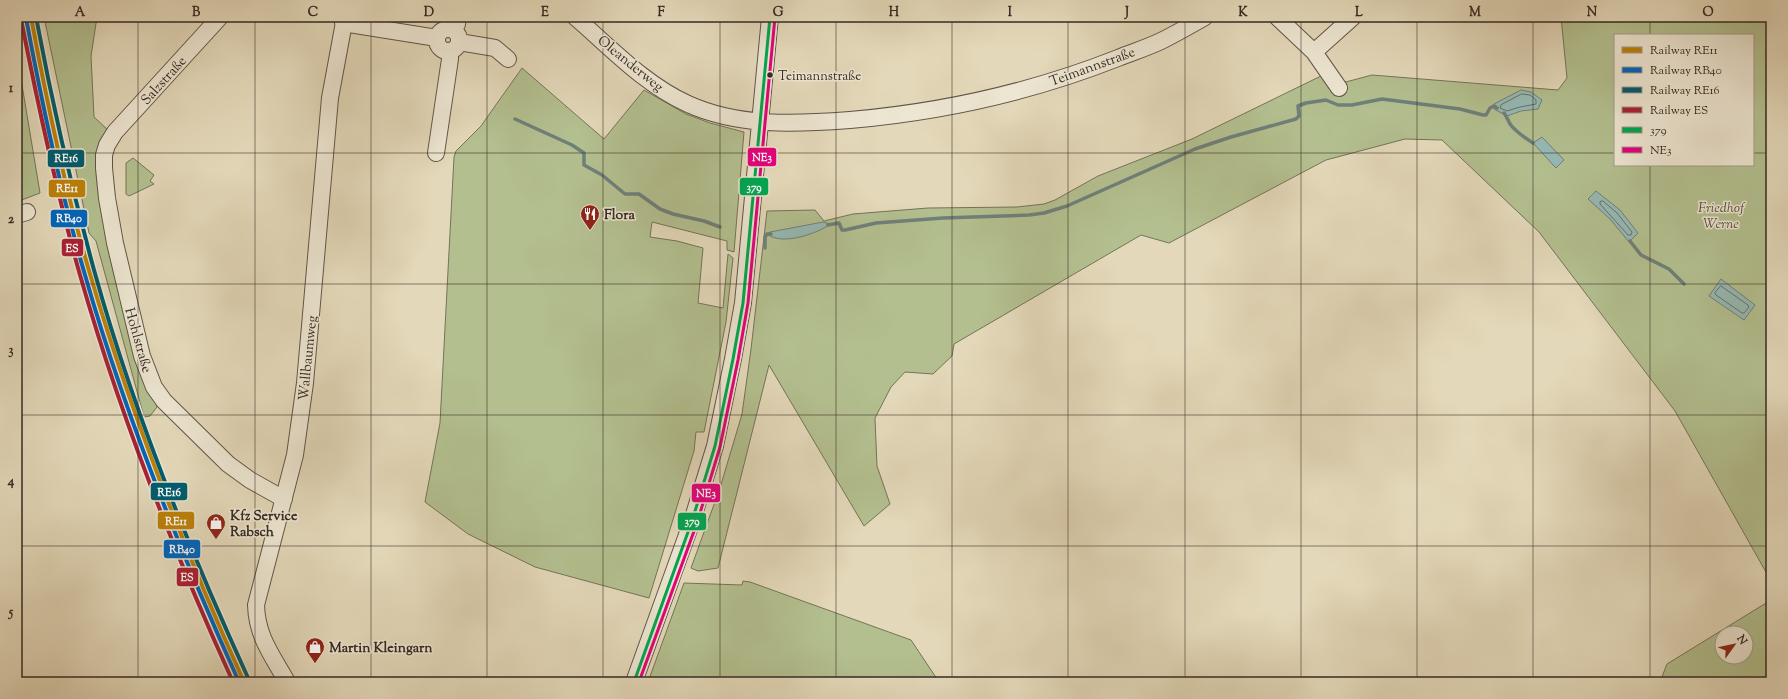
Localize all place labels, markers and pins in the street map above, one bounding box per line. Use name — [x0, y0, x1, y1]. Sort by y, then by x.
place label: Teimannstraße — [778, 68, 861, 86]
marker: Teimannstraße — [765, 70, 775, 80]
restaurant icon: Flora — [579, 203, 601, 231]
place label: Flora — [604, 206, 635, 226]
place label: Kfz Service Rabsch — [230, 507, 298, 543]
shop icon: Kfz Service Rabsch — [205, 512, 227, 540]
shop icon: Martin Kleingarn — [304, 636, 326, 664]
place label: Martin Kleingarn — [329, 639, 433, 659]

